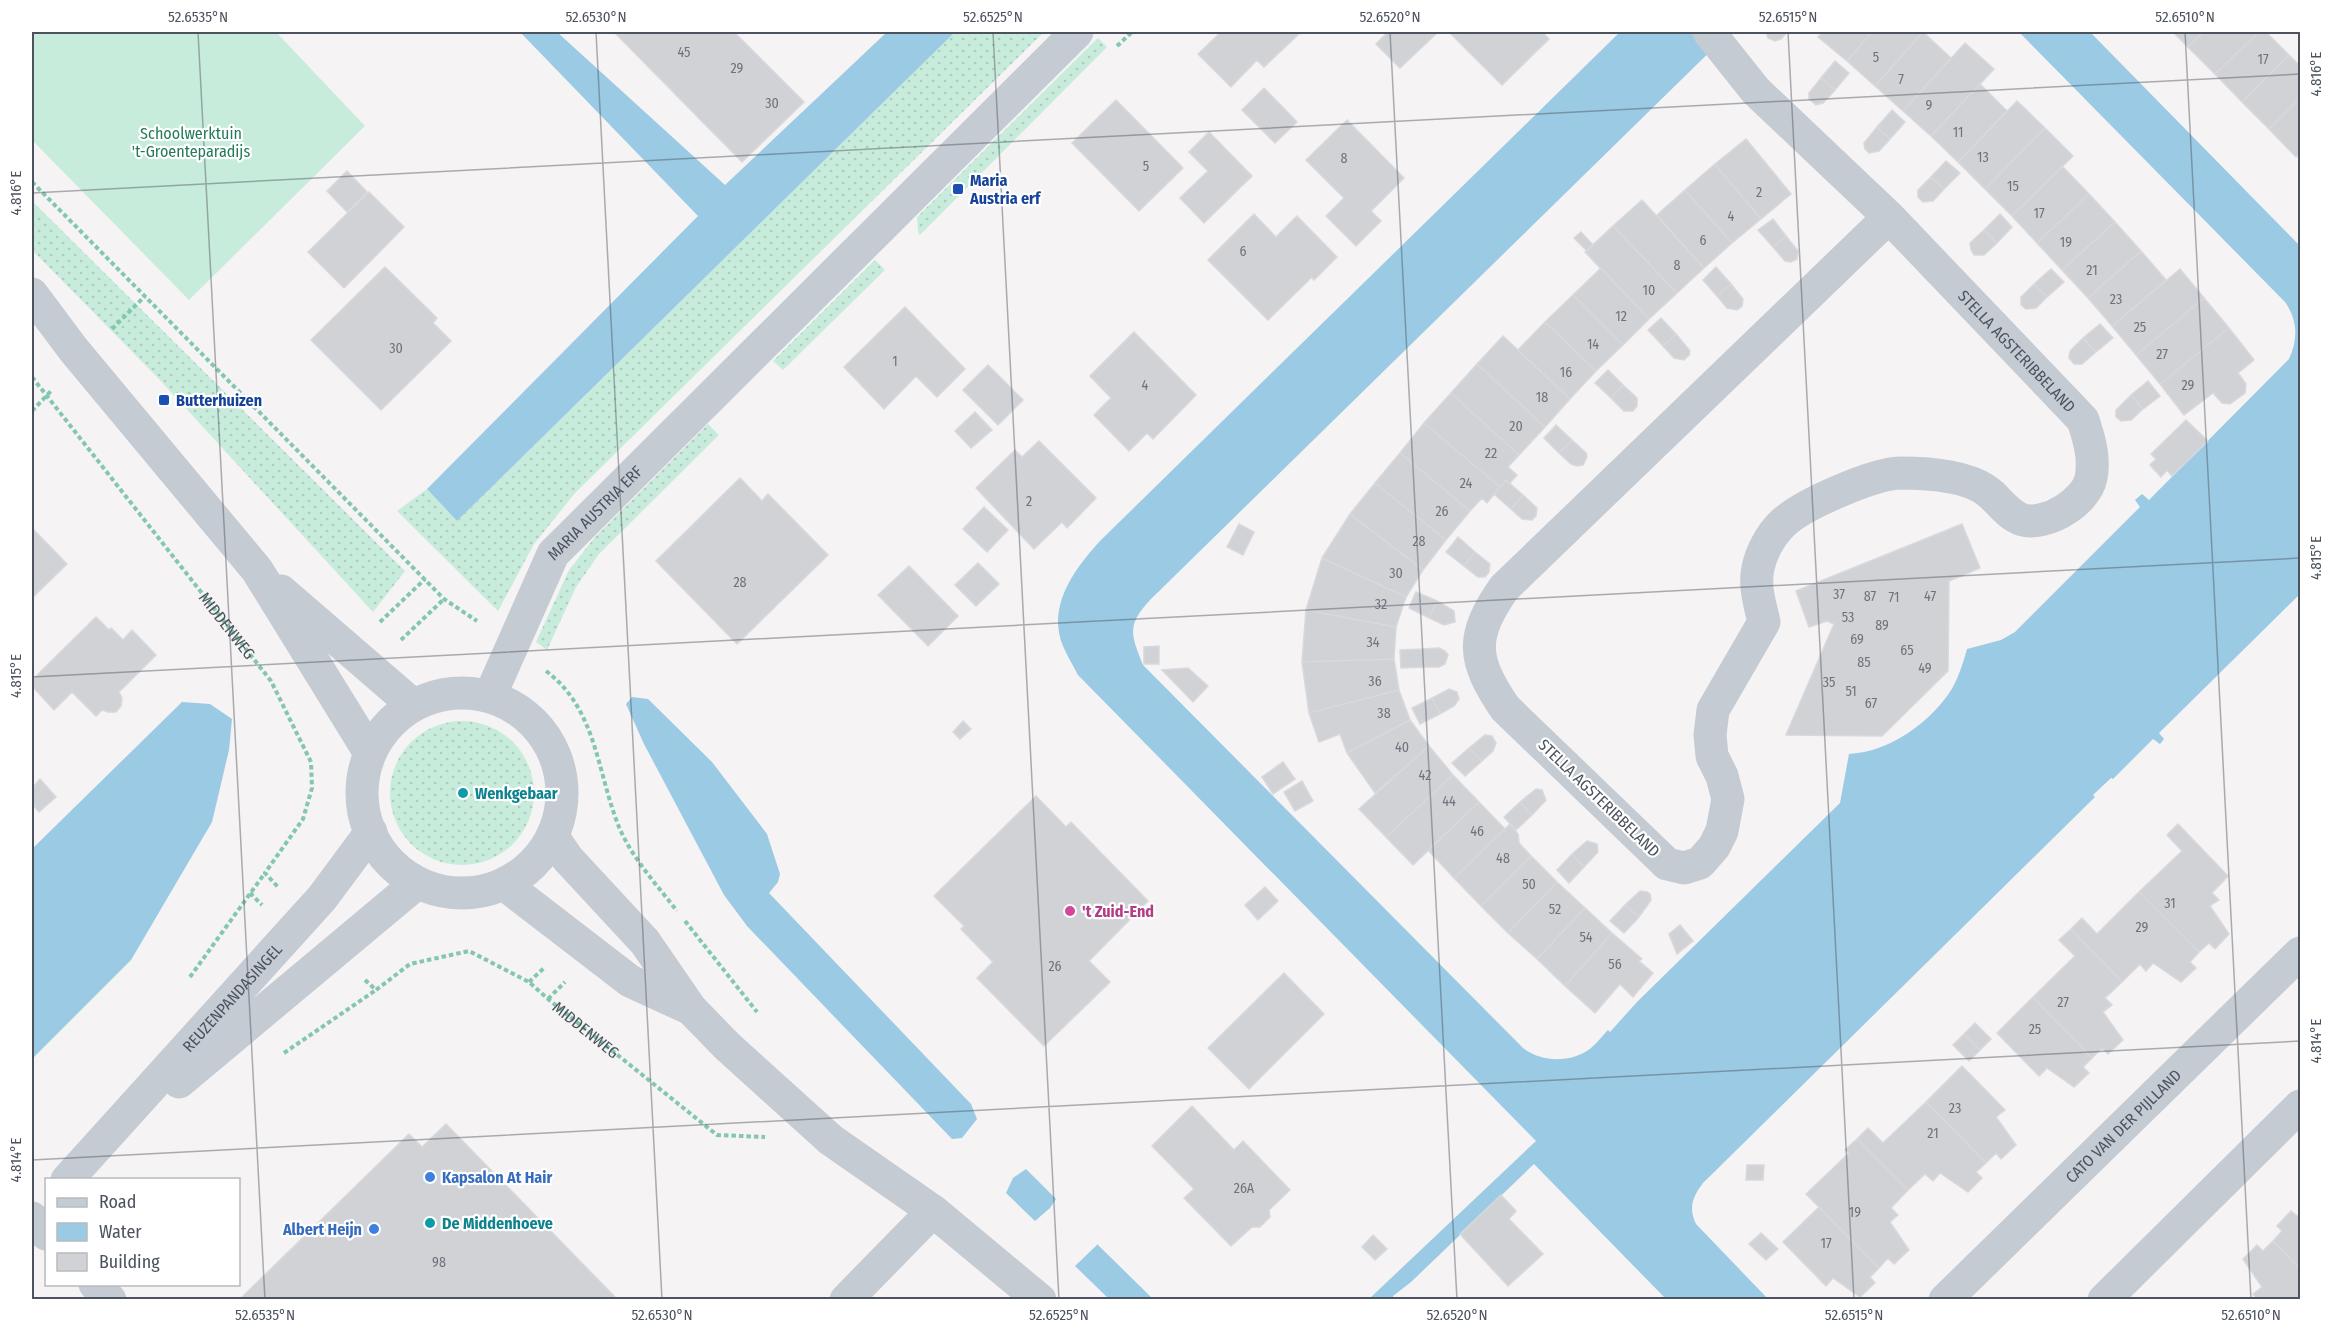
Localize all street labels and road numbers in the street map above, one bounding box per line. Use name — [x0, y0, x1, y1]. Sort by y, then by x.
street label: STELLA AGSTERIBBELAND — [1954, 286, 2080, 416]
street label: MARIA AUSTRIA ERF — [543, 461, 646, 564]
street label: MIDDENWEG — [195, 588, 259, 663]
street label: STELLA AGSTERIBBELAND — [1534, 735, 1664, 861]
street label: REUZENPANDASINGEL — [178, 940, 286, 1055]
street label: MIDDENWEG — [549, 997, 623, 1062]
street label: CATO VAN DER PIJLLAND — [2061, 1065, 2185, 1187]

